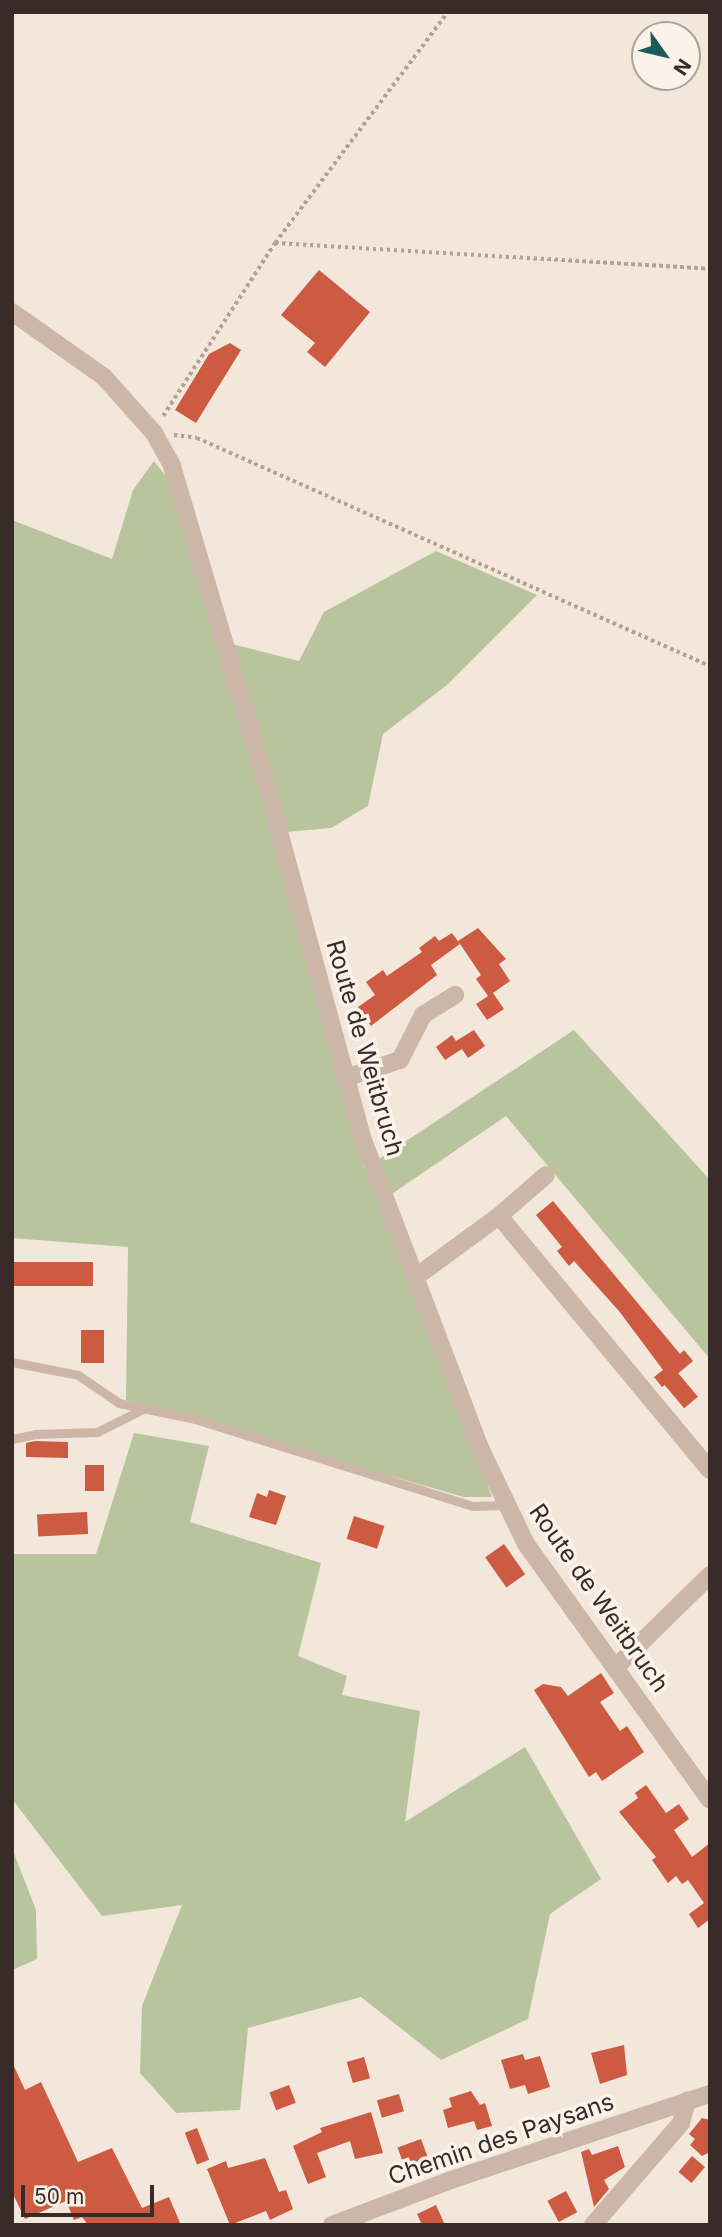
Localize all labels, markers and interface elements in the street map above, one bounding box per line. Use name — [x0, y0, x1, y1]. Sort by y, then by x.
north arrow — [631, 21, 701, 91]
text: N — [669, 54, 696, 79]
street label: Route de Weitbruch — [320, 937, 410, 1159]
street label: Route de Weitbruch — [523, 1498, 675, 1698]
street label: Chemin des Paysans — [384, 2087, 618, 2191]
scale bar — [24, 2170, 158, 2214]
text: 50 m — [34, 2184, 84, 2209]

